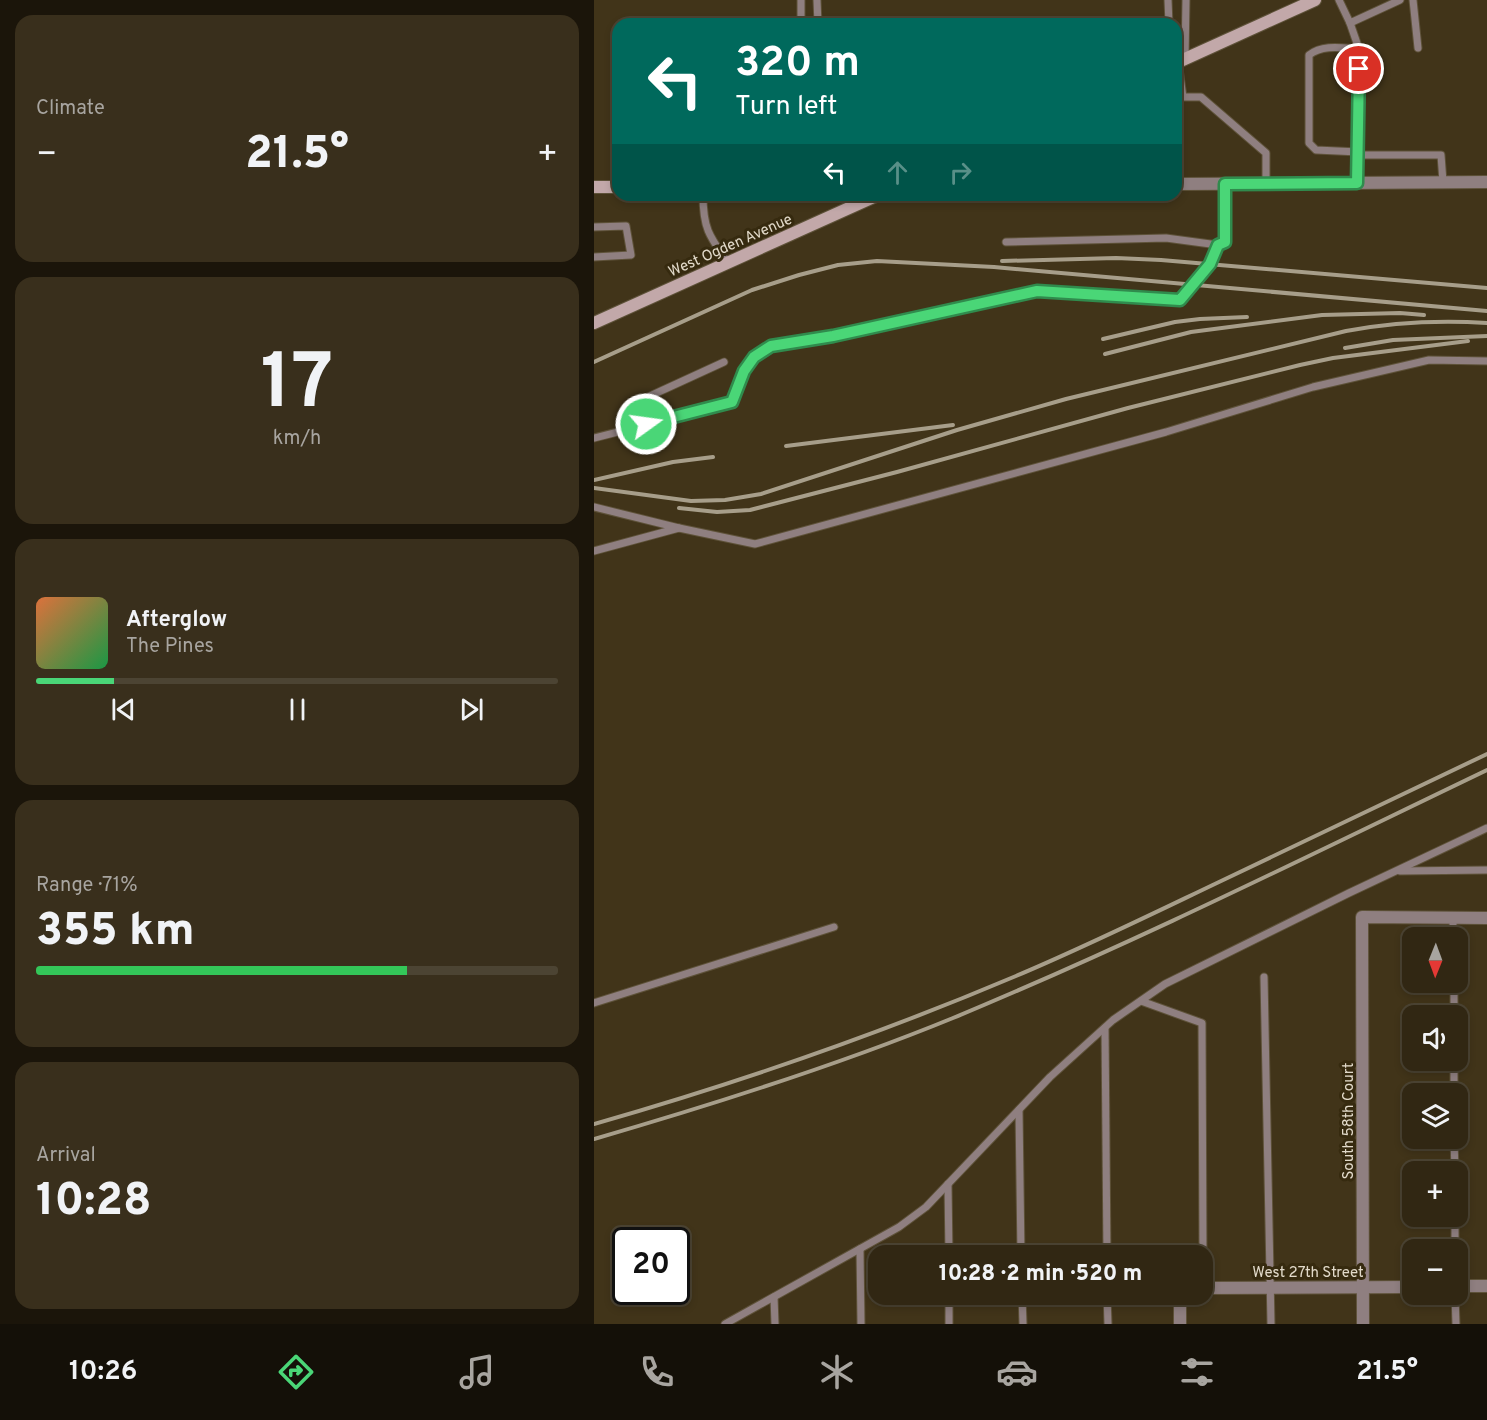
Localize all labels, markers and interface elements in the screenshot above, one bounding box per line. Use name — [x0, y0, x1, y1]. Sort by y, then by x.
text: 320 m — [735, 38, 860, 91]
icon: left — [636, 42, 714, 120]
pin — [1333, 43, 1384, 94]
icon: arrive — [1342, 52, 1375, 85]
text: Turn left — [735, 90, 837, 124]
text: Climate — [36, 96, 105, 122]
text: 21.5° — [245, 127, 349, 184]
text: − — [36, 135, 57, 177]
text: + — [537, 135, 558, 177]
icon: left — [818, 156, 851, 189]
icon: ahead — [881, 156, 914, 189]
icon: right — [944, 156, 977, 189]
street label: West Ogden Avenue — [666, 211, 796, 282]
text: 17 — [261, 337, 333, 436]
position arrow — [614, 392, 678, 456]
text: km/h — [273, 426, 321, 452]
text: Afterglow — [126, 607, 227, 634]
text: The Pines — [126, 634, 214, 660]
icon: previous — [107, 693, 140, 726]
icon: pause — [281, 693, 314, 726]
icon: next — [455, 693, 488, 726]
text: Range · 71% — [36, 873, 138, 899]
text: 355 km — [36, 904, 195, 961]
north arrow — [1402, 927, 1468, 993]
map controls — [1402, 927, 1468, 1305]
button: sound — [1402, 1005, 1468, 1071]
street label: South 58th Court — [1340, 1063, 1359, 1179]
button: layers — [1402, 1083, 1468, 1149]
text: Arrival — [36, 1143, 96, 1169]
button: + — [1402, 1161, 1468, 1227]
text: 10:28 — [36, 1174, 152, 1231]
speed limit sign: 20 — [612, 1227, 690, 1305]
button: − — [1402, 1239, 1468, 1305]
text: 10:28 · 2 min · 520 m — [939, 1261, 1142, 1288]
street label: West 27th Street — [1252, 1264, 1364, 1283]
icon: directions — [275, 1351, 317, 1393]
icon: music — [456, 1351, 498, 1393]
icon: phone — [636, 1351, 678, 1393]
icon: climate — [816, 1351, 858, 1393]
icon: car — [996, 1351, 1038, 1393]
icon: filters — [1176, 1351, 1218, 1393]
text: 10:26 — [69, 1355, 137, 1389]
text: 21.5° — [1356, 1355, 1418, 1389]

